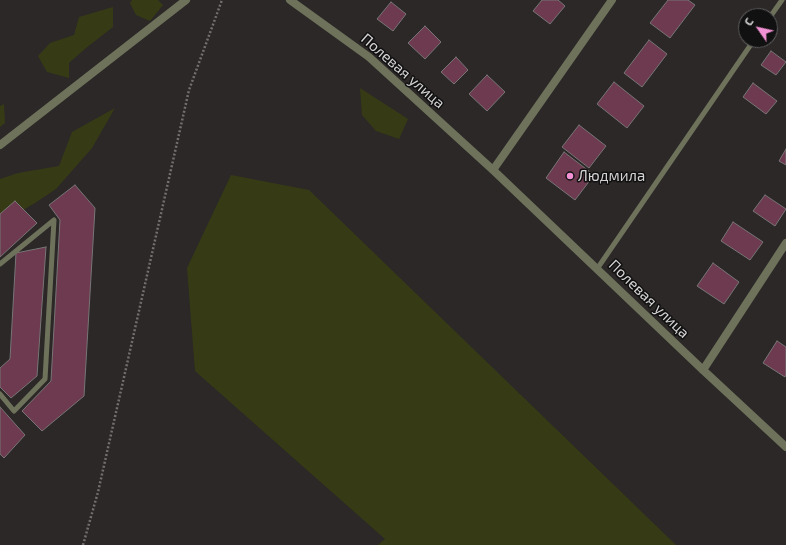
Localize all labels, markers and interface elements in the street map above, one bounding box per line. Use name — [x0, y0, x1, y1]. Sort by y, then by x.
north arrow — [738, 8, 778, 48]
text: С — [741, 15, 756, 28]
street label: Полевая улица — [357, 30, 449, 112]
place label: Людмила — [578, 167, 645, 185]
marker: Людмила — [565, 171, 575, 181]
street label: Полевая улица — [605, 256, 693, 342]

